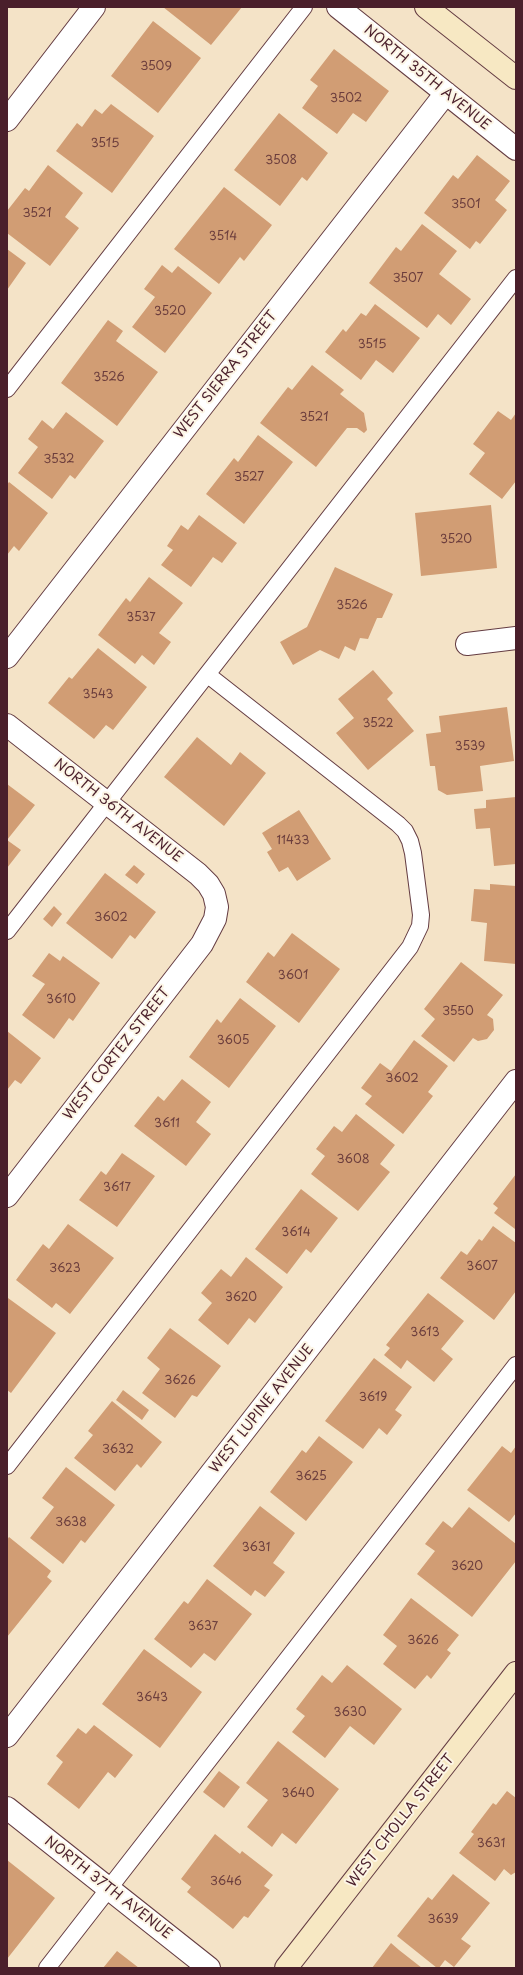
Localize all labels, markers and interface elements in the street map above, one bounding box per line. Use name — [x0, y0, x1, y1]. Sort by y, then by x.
street label: NORTH 35TH AVENUE — [360, 22, 494, 134]
house number: 3509 — [140, 60, 172, 74]
house number: 3502 — [330, 92, 362, 106]
house number: 3515 — [91, 137, 119, 151]
house number: 3508 — [265, 154, 297, 168]
house number: 3501 — [451, 198, 481, 212]
house number: 3521 — [22, 207, 52, 221]
house number: 3514 — [209, 230, 237, 244]
house number: 3507 — [393, 272, 423, 286]
house number: 3520 — [154, 305, 186, 319]
street label: WEST SIERRA STREET — [171, 308, 281, 442]
house number: 3515 — [358, 338, 386, 352]
house number: 3526 — [93, 371, 125, 385]
house number: 3521 — [299, 411, 329, 425]
house number: 3532 — [43, 453, 75, 467]
house number: 3527 — [234, 471, 264, 485]
house number: 3520 — [440, 533, 472, 547]
house number: 3526 — [336, 599, 368, 613]
house number: 3537 — [126, 611, 156, 625]
house number: 3543 — [83, 688, 113, 702]
house number: 3522 — [362, 717, 394, 731]
house number: 3539 — [455, 740, 485, 754]
street label: NORTH 36TH AVENUE — [50, 756, 186, 866]
house number: 11433 — [276, 834, 310, 848]
house number: 3602 — [94, 911, 128, 925]
house number: 3601 — [278, 969, 308, 983]
street label: WEST CORTEZ STREET — [60, 985, 174, 1123]
house number: 3610 — [46, 993, 76, 1007]
house number: 3550 — [442, 1005, 474, 1019]
house number: 3605 — [217, 1034, 249, 1048]
house number: 3602 — [385, 1072, 419, 1086]
house number: 3611 — [154, 1117, 180, 1131]
house number: 3608 — [336, 1153, 370, 1167]
house number: 3617 — [103, 1181, 131, 1195]
house number: 3614 — [281, 1226, 311, 1240]
house number: 3607 — [466, 1260, 498, 1274]
house number: 3623 — [49, 1262, 81, 1276]
house number: 3620 — [225, 1291, 257, 1305]
house number: 3613 — [410, 1326, 440, 1340]
street label: WEST LUPINE AVENUE — [206, 1341, 318, 1477]
house number: 3626 — [164, 1374, 196, 1388]
house number: 3619 — [359, 1391, 387, 1405]
house number: 3632 — [102, 1443, 134, 1457]
house number: 3625 — [295, 1470, 327, 1484]
house number: 3638 — [55, 1516, 87, 1530]
house number: 3631 — [242, 1541, 270, 1555]
house number: 3620 — [451, 1560, 483, 1574]
house number: 3637 — [188, 1620, 218, 1634]
house number: 3626 — [407, 1634, 439, 1648]
house number: 3643 — [136, 1691, 168, 1705]
house number: 3630 — [334, 1706, 366, 1720]
street label: WEST CHOLLA STREET — [344, 1751, 458, 1891]
house number: 3640 — [281, 1787, 315, 1801]
street label: NORTH 37TH AVENUE — [41, 1833, 175, 1943]
house number: 3631 — [477, 1837, 505, 1851]
house number: 3646 — [210, 1875, 242, 1889]
house number: 3639 — [428, 1913, 458, 1927]

